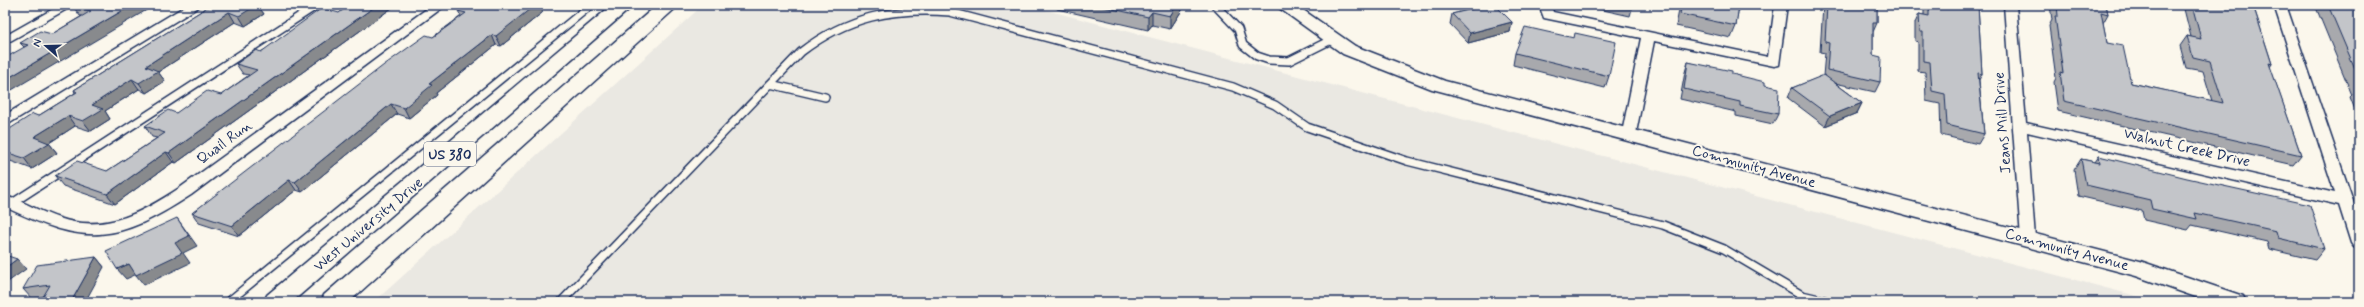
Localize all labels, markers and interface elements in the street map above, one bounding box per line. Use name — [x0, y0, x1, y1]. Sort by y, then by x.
north arrow — [26, 26, 66, 66]
text: N — [30, 37, 45, 49]
street label: Jeans Mill Drive — [1989, 71, 2017, 175]
street label: Quail Run — [193, 116, 256, 170]
street label: Walnut Creek Drive — [2122, 124, 2252, 172]
street label: Community Avenue — [1690, 141, 1818, 193]
road number: US 380 — [424, 142, 476, 166]
street label: West University Drive — [310, 173, 428, 276]
street label: Community Avenue — [2003, 224, 2131, 276]

